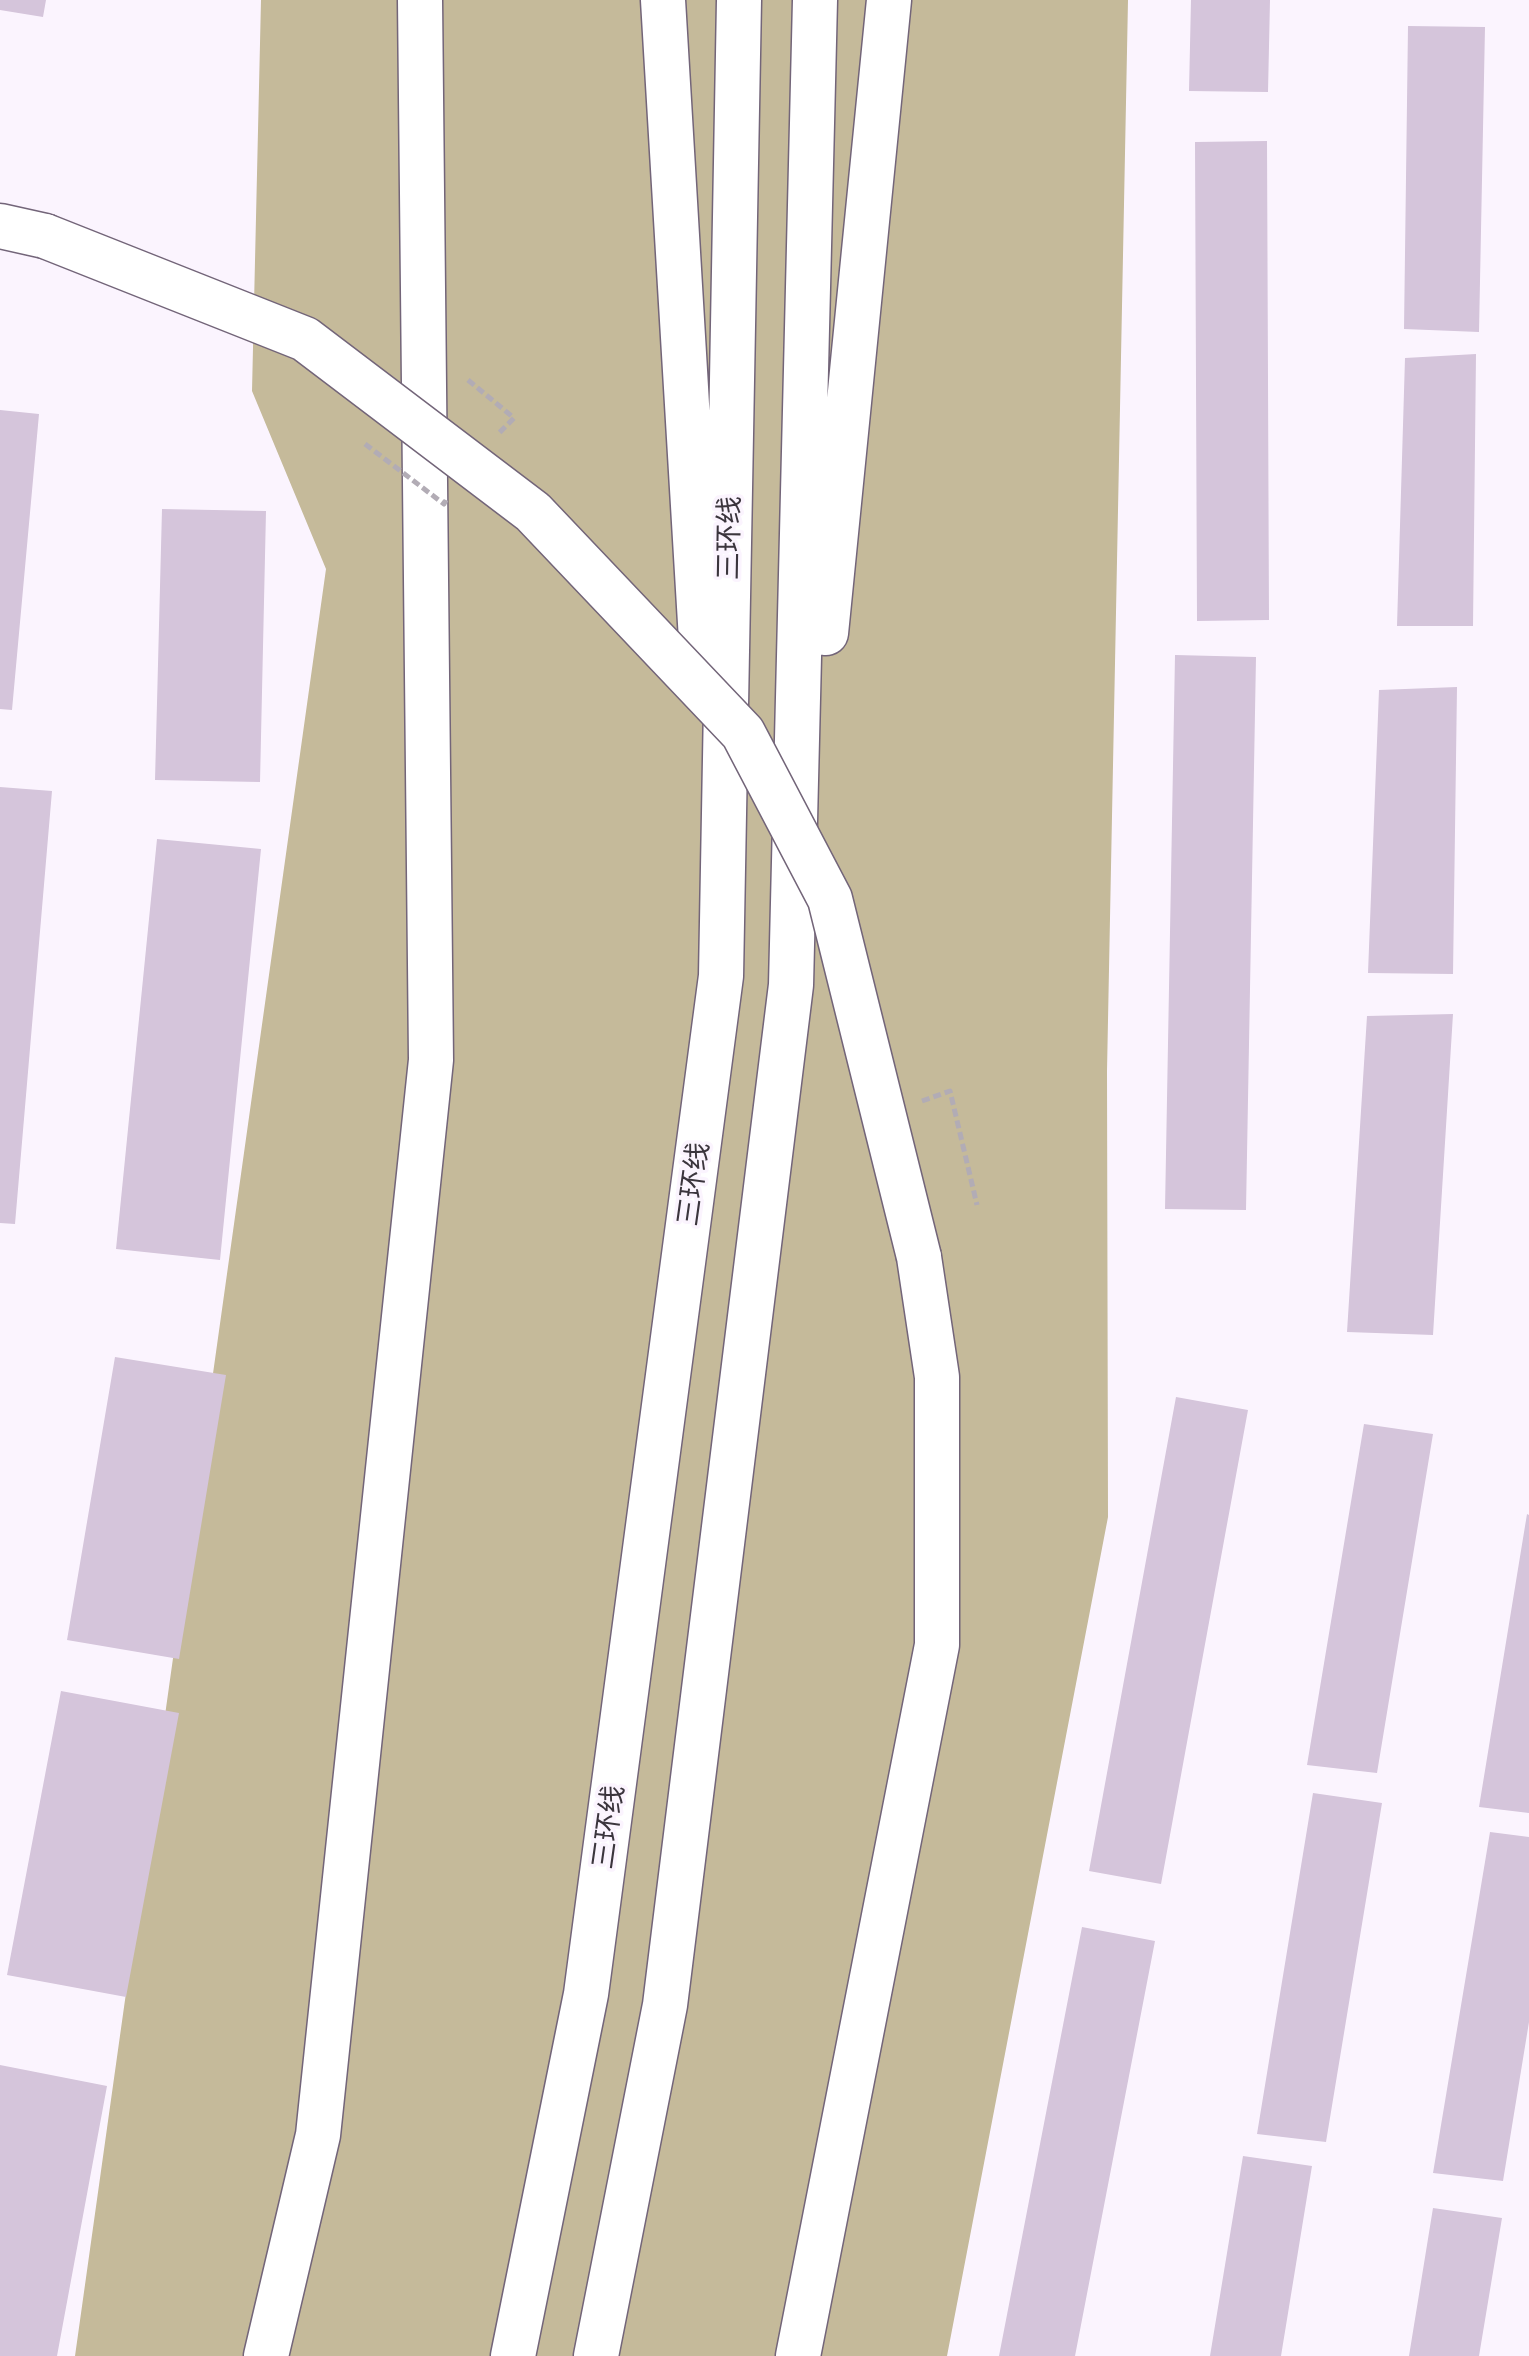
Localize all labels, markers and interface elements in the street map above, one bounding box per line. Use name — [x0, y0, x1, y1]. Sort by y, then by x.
street label: 三环线 — [711, 496, 747, 580]
street label: 三环线 — [671, 1140, 715, 1228]
street label: 三环线 — [586, 1783, 630, 1871]

